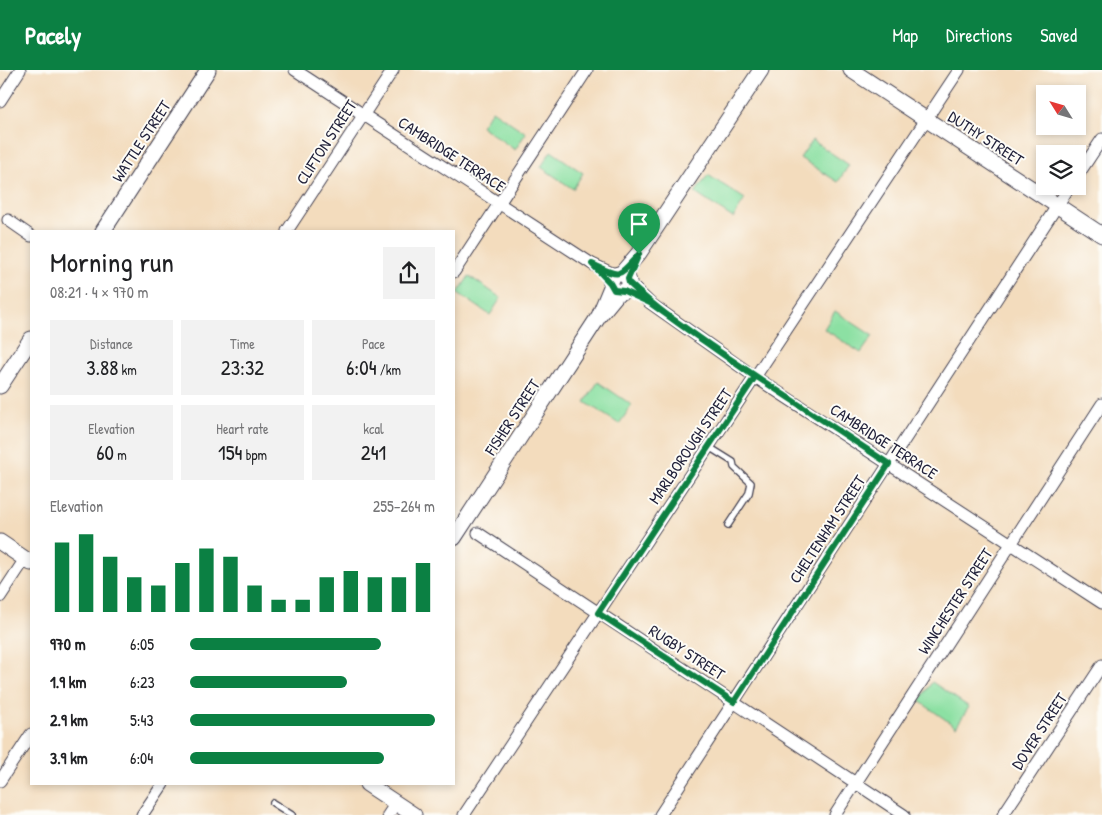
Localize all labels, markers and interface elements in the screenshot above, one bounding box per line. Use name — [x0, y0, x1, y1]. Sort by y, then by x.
text: Pacely — [25, 19, 81, 51]
text: Map — [893, 23, 918, 48]
text: Directions — [946, 23, 1012, 48]
text: Saved — [1040, 23, 1077, 48]
north arrow — [1036, 85, 1086, 135]
map controls — [1036, 85, 1086, 195]
street label: CLIFTON STREET — [290, 95, 362, 189]
street label: WATTLE STREET — [106, 96, 176, 186]
street label: DUTHY STREET — [944, 105, 1028, 171]
street label: CAMBRIDGE TERRACE — [394, 111, 510, 197]
button: layers — [1036, 145, 1086, 195]
pin — [618, 203, 660, 254]
icon: arrive — [625, 210, 653, 238]
text: Morning run — [50, 243, 174, 281]
button: share — [383, 247, 435, 299]
text: 08:21 · 4 × 970 m — [50, 281, 148, 303]
text: Distance — [90, 334, 133, 353]
text: Time — [230, 334, 255, 353]
text: Pace — [362, 334, 385, 353]
text: 3.88 — [86, 353, 118, 382]
text: 23:32 — [221, 353, 264, 382]
text: 6:04 — [346, 353, 377, 382]
text: km — [118, 360, 137, 379]
text: /km — [377, 360, 401, 379]
street label: FISHER STREET — [479, 374, 545, 460]
street label: MARLBOROUGH STREET — [643, 383, 737, 508]
street label: CAMBRIDGE TERRACE — [826, 398, 942, 484]
text: Elevation — [88, 419, 135, 438]
text: Heart rate — [216, 419, 269, 438]
text: kcal — [363, 419, 384, 438]
text: 60 — [96, 438, 114, 467]
text: 154 — [218, 438, 242, 467]
text: 241 — [361, 438, 386, 467]
text: m — [114, 445, 127, 464]
text: bpm — [242, 445, 267, 464]
street label: CHELTENHAM STREET — [784, 470, 870, 587]
text: Elevation — [50, 495, 103, 517]
text: 255–264 m — [373, 495, 435, 517]
street label: WINCHESTER STREET — [913, 543, 998, 658]
street label: RUGBY STREET — [645, 619, 730, 685]
text: 970 m — [50, 633, 86, 655]
text: 6:05 — [130, 633, 154, 655]
text: 1.9 km — [50, 671, 86, 693]
text: 6:23 — [130, 671, 155, 693]
street label: DOVER STREET — [1006, 688, 1072, 774]
text: 2.9 km — [50, 709, 88, 731]
text: 5:43 — [130, 709, 154, 731]
text: 3.9 km — [50, 747, 88, 769]
text: 6:04 — [130, 747, 153, 769]

